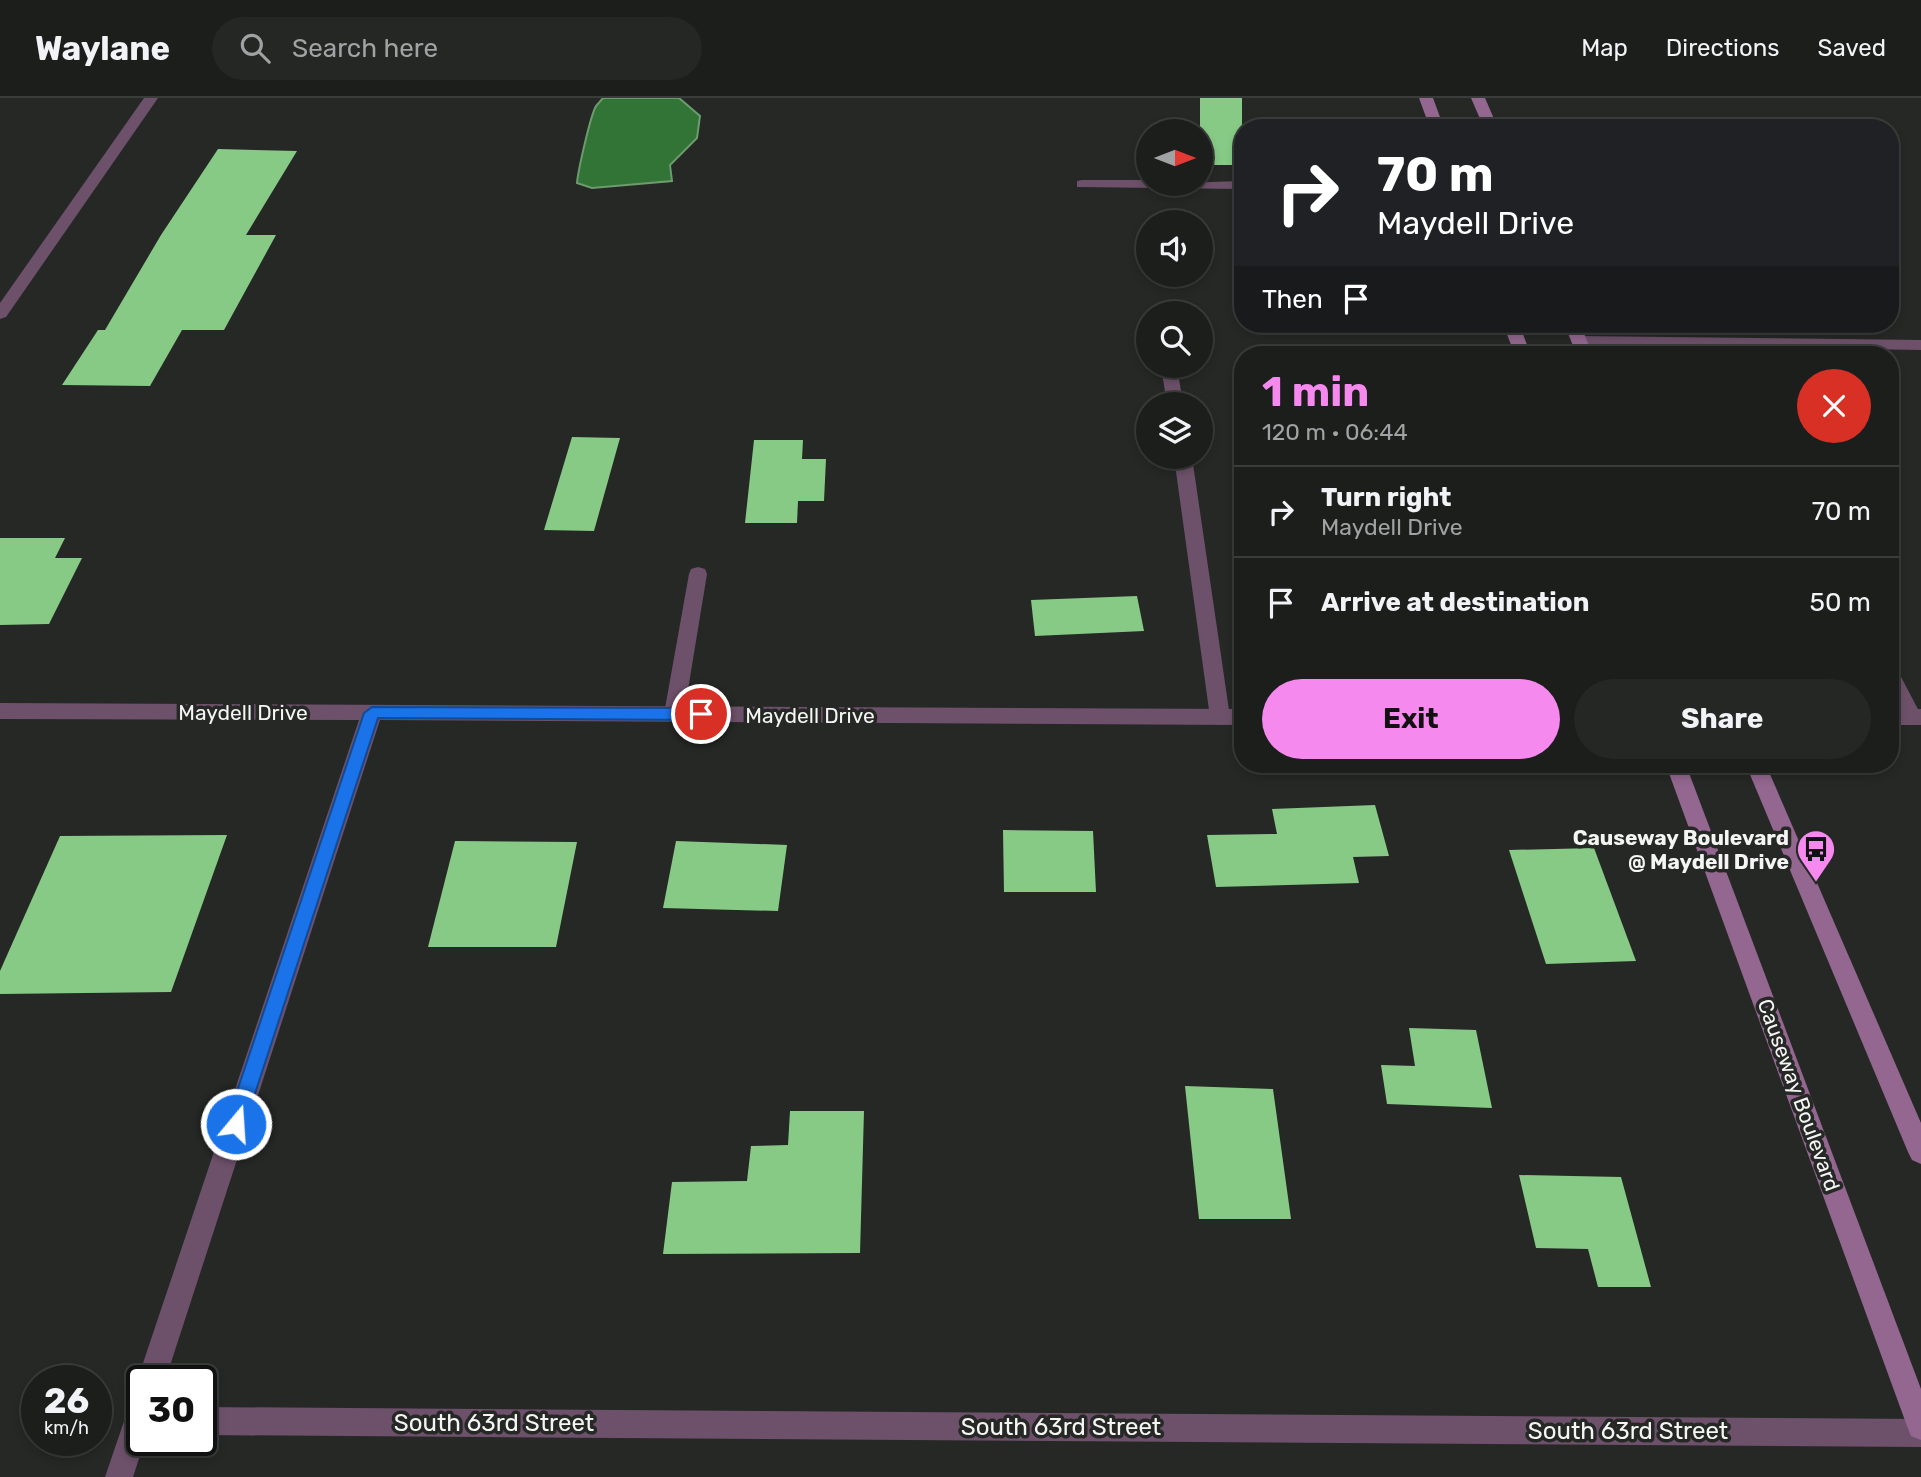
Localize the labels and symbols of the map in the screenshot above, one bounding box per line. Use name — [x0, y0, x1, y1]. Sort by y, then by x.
north arrow — [1136, 119, 1213, 196]
pin — [671, 684, 731, 744]
street label: Maydell Drive — [178, 700, 308, 725]
street label: Maydell Drive — [745, 703, 875, 728]
place label: Causeway Boulevard @ Maydell Drive — [1573, 825, 1789, 874]
bus stop icon: Causeway Boulevard @ Maydell Drive — [1795, 828, 1837, 883]
street label: Causeway Boulevard — [1753, 995, 1845, 1195]
position arrow — [199, 1087, 273, 1161]
speed limit sign: 30 — [126, 1365, 217, 1456]
street label: South 63rd Street — [394, 1409, 594, 1437]
street label: South 63rd Street — [961, 1413, 1161, 1441]
street label: South 63rd Street — [1528, 1417, 1728, 1445]

